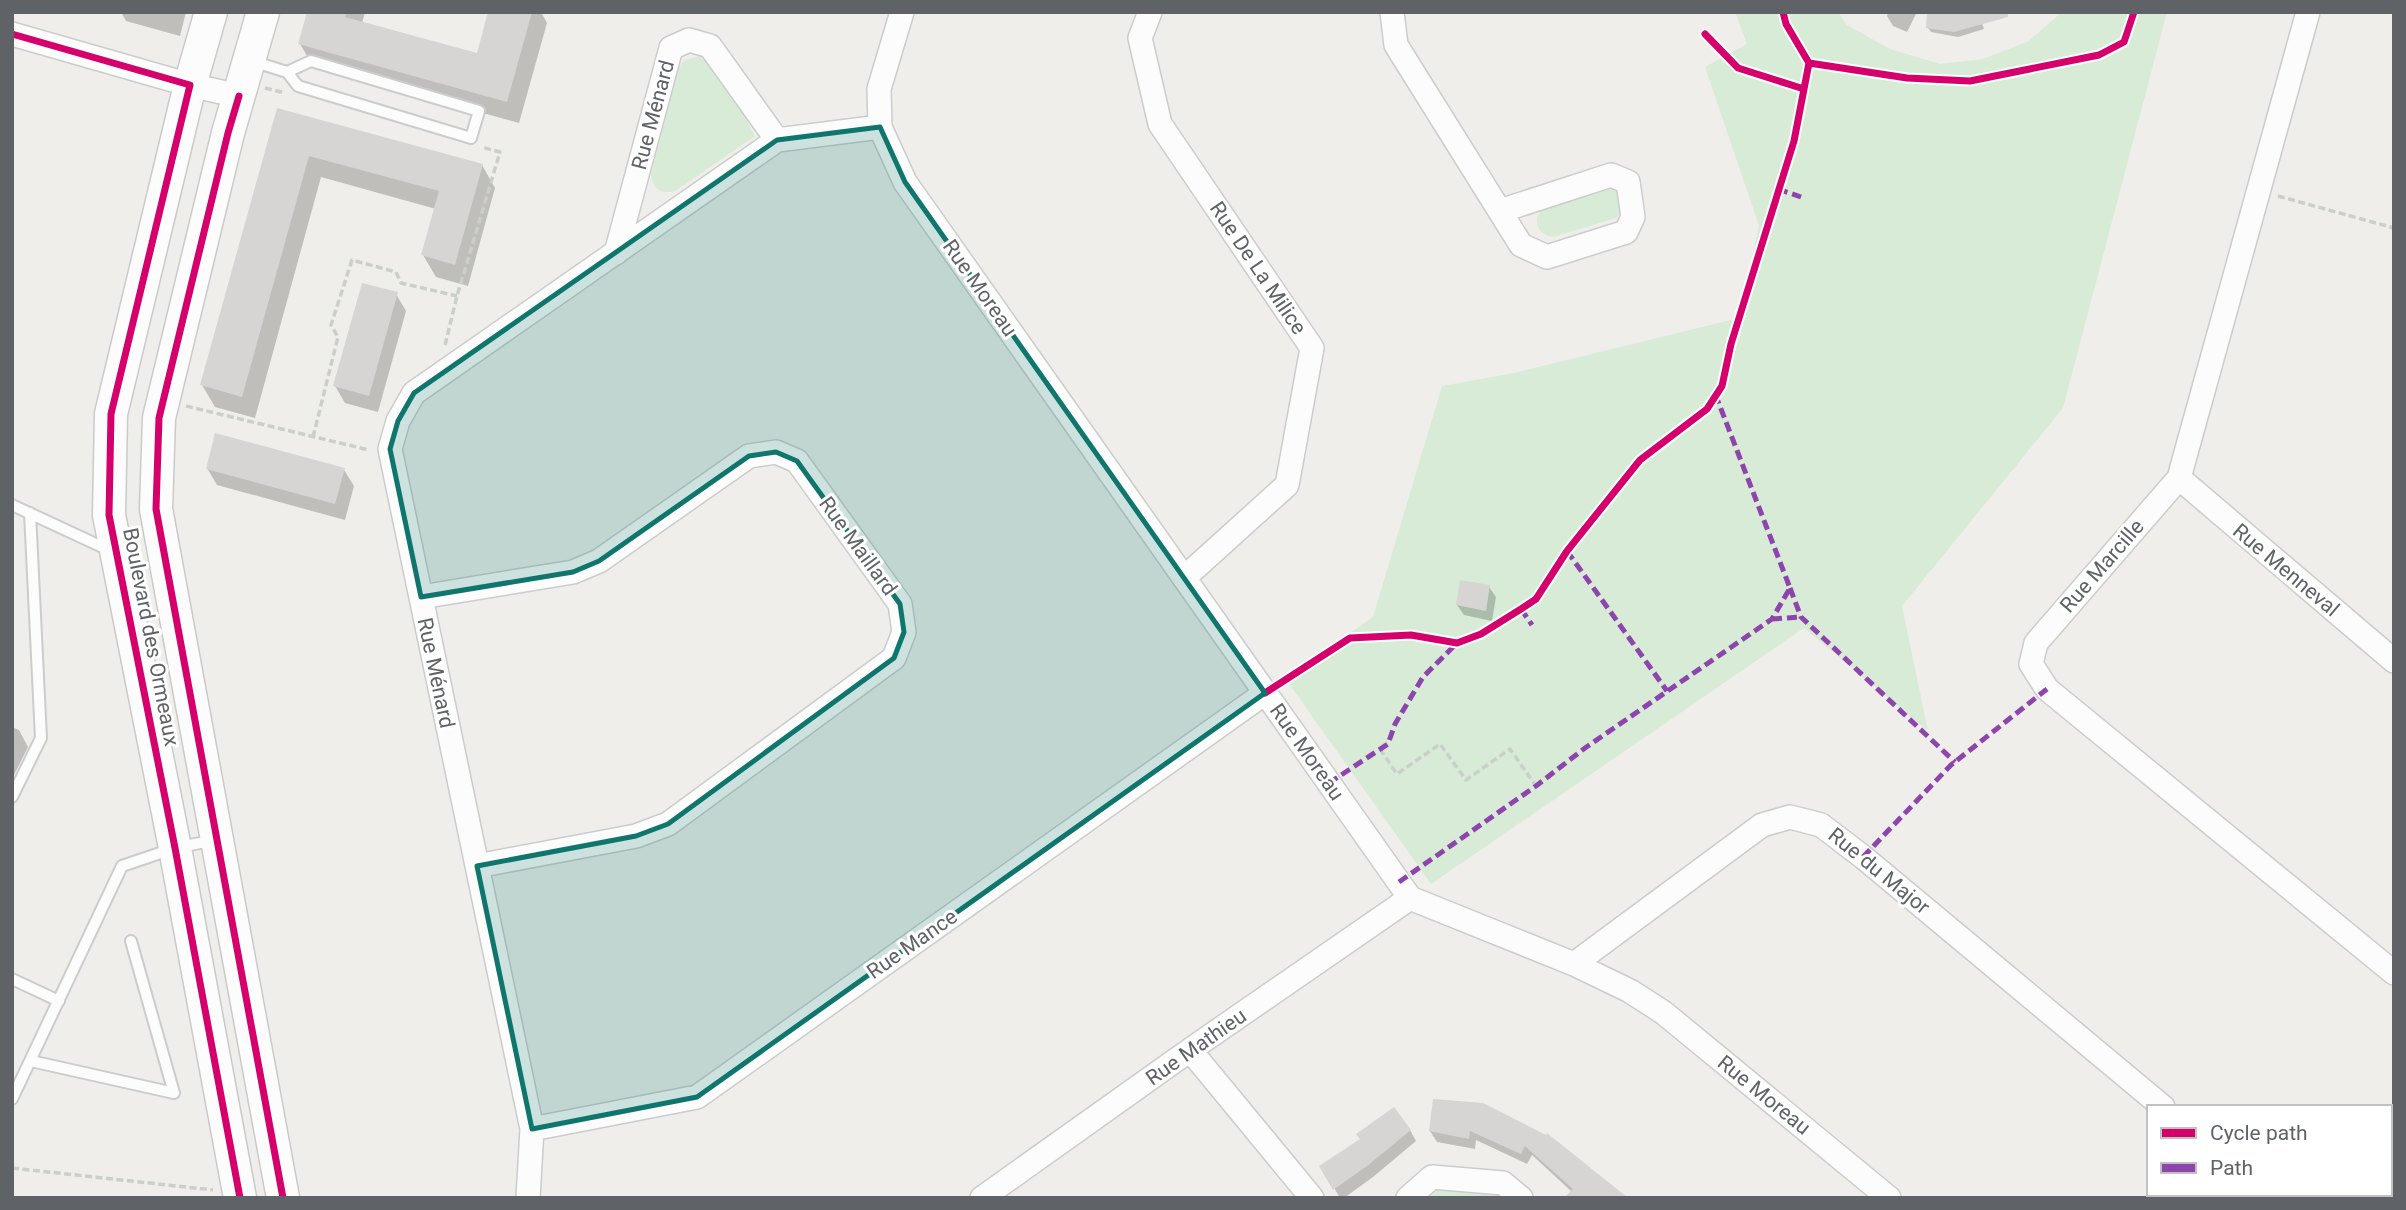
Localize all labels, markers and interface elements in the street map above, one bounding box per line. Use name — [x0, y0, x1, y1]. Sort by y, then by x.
street label: Rue Ménard — [627, 58, 679, 172]
street label: Rue De La Milice — [1205, 197, 1311, 339]
street label: Rue Moreau — [938, 235, 1022, 341]
street label: Rue Maillard — [814, 492, 902, 600]
street label: Rue Marcille — [2055, 515, 2149, 617]
street label: Rue Menneval — [2228, 519, 2344, 621]
street label: Boulevard des Ormeaux — [118, 526, 184, 748]
street label: Rue Ménard — [413, 616, 459, 730]
street label: Rue Moreau — [1265, 699, 1349, 805]
street label: Rue du Major — [1824, 823, 1934, 919]
street label: Rue Mance — [862, 904, 962, 984]
street label: Rue Mathieu — [1141, 1004, 1251, 1090]
street label: Rue Moreau — [1713, 1050, 1815, 1140]
legend — [2147, 1105, 2392, 1196]
text: Cycle path — [2210, 1121, 2308, 1145]
text: Path — [2210, 1156, 2253, 1180]

